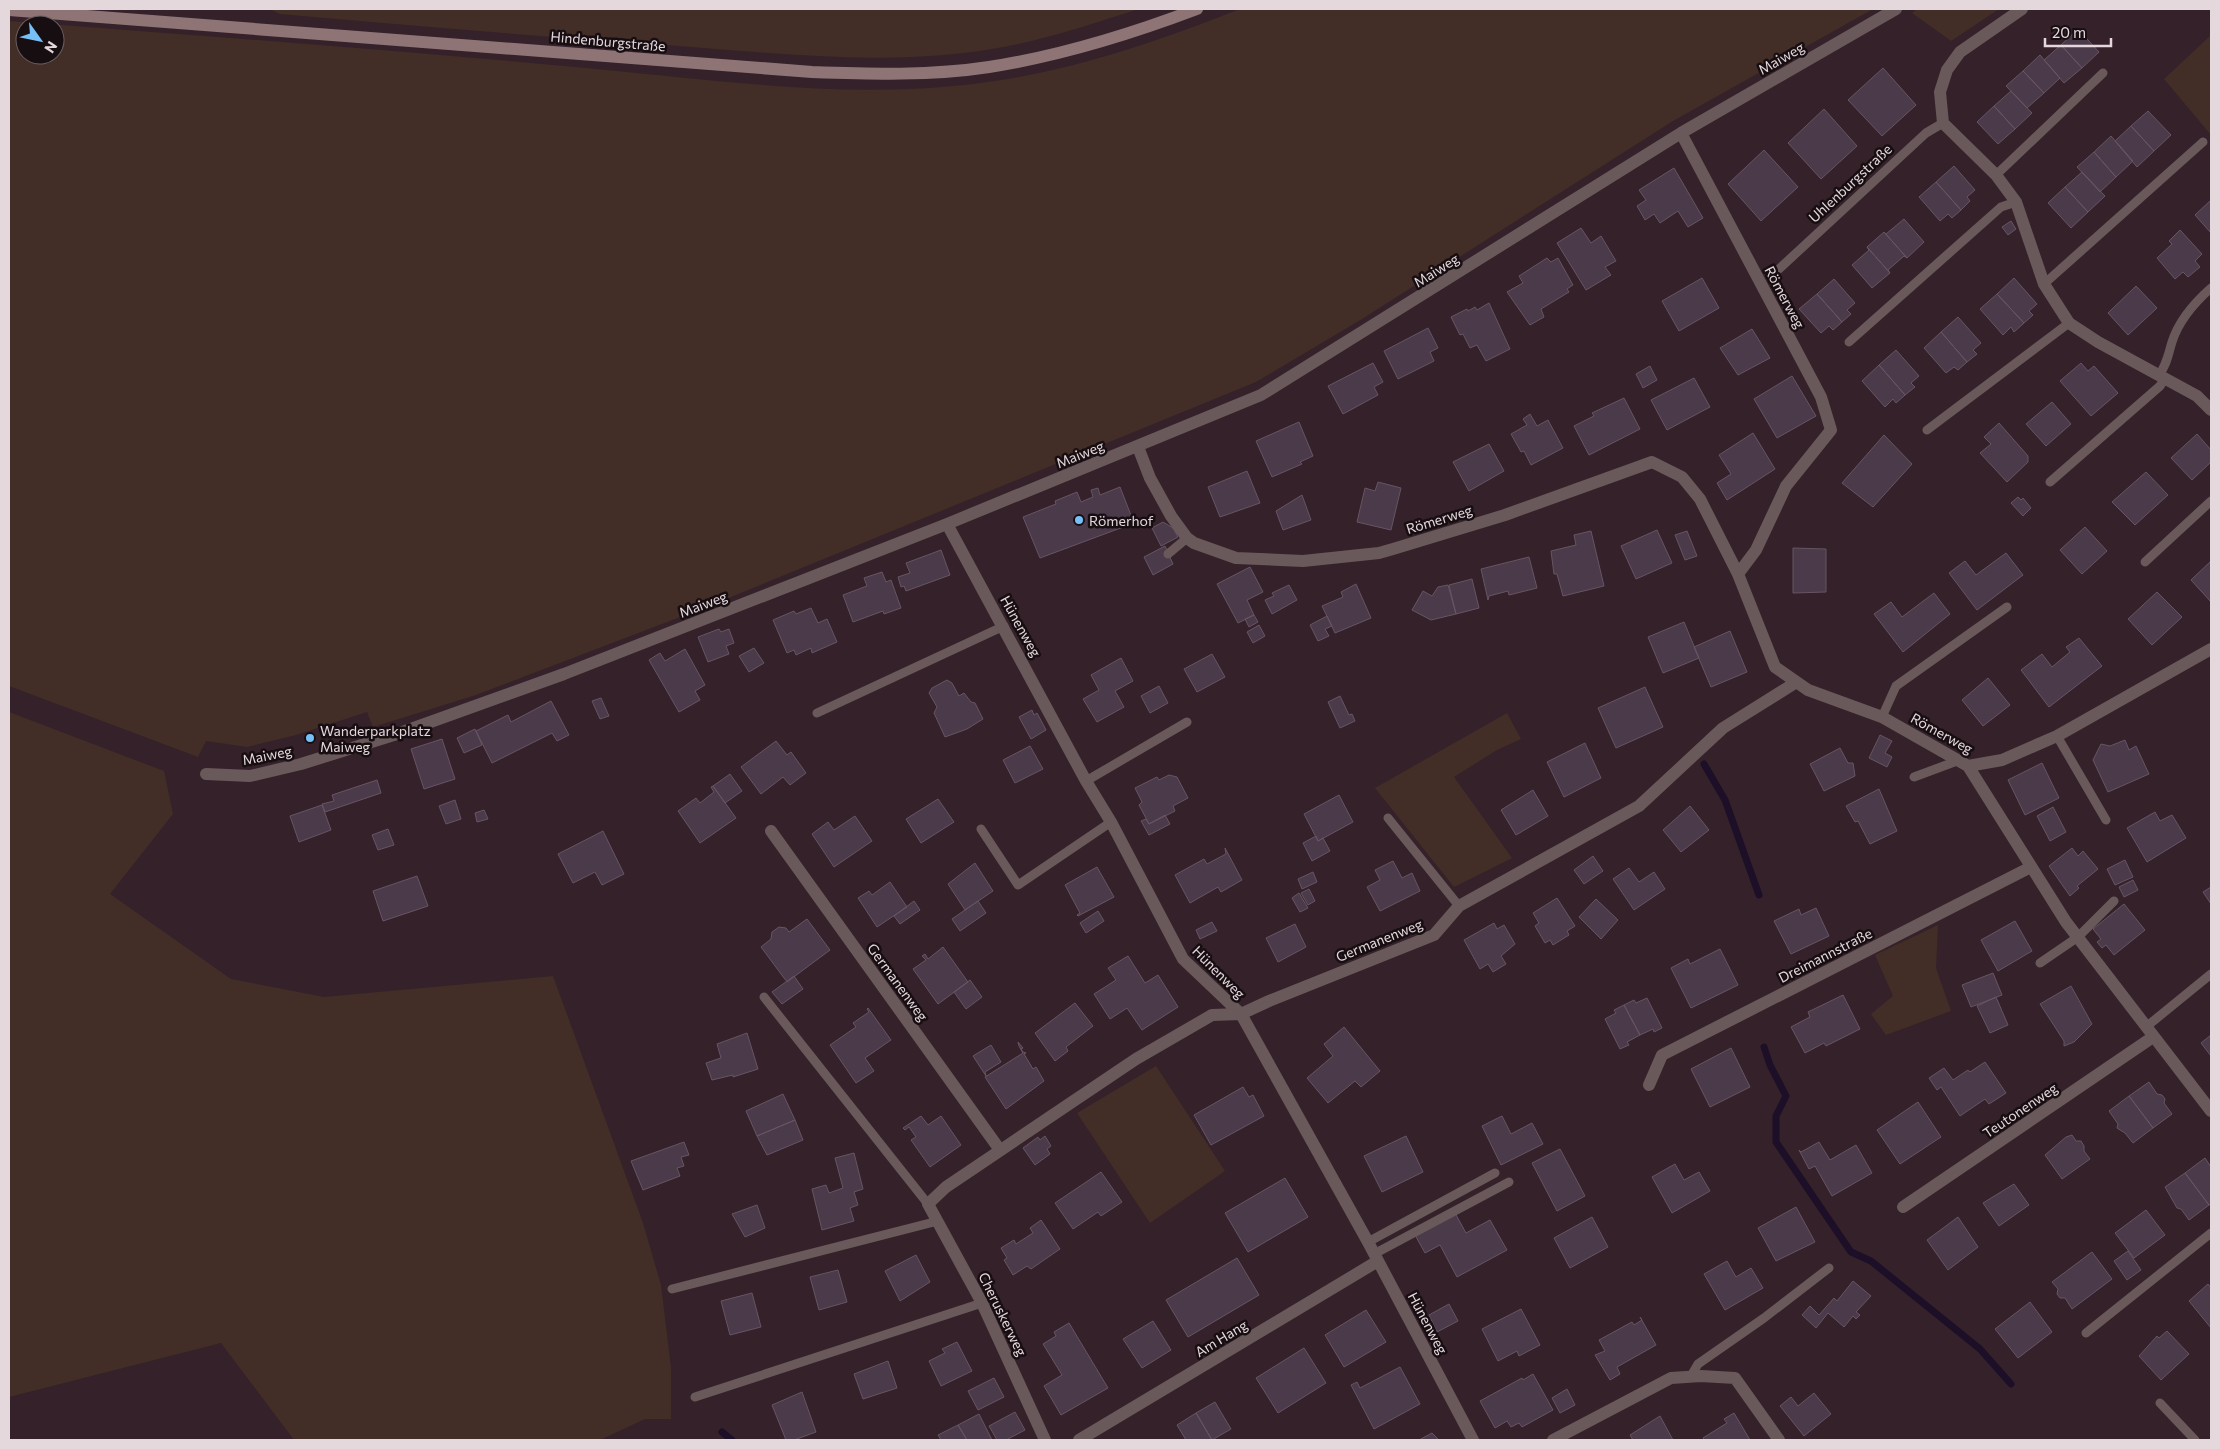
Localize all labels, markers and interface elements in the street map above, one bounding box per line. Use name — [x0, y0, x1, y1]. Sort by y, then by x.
north arrow — [15, 15, 65, 65]
scale bar — [2045, 15, 2111, 47]
text: 20 m — [2052, 23, 2086, 41]
street label: Hindenburgstraße — [550, 27, 666, 55]
text: N — [41, 38, 61, 56]
street label: Maiweg — [1755, 38, 1807, 78]
street label: Uhlenburgstraße — [1805, 140, 1895, 226]
street label: Maiweg — [1410, 249, 1462, 290]
street label: Römerweg — [1761, 263, 1809, 332]
street label: Maiweg — [1054, 437, 1107, 471]
street label: Römerweg — [1404, 501, 1475, 537]
place label: Römerhof — [1089, 512, 1154, 529]
marker: Römerhof — [1073, 514, 1085, 526]
street label: Maiweg — [677, 587, 730, 621]
street label: Hünenweg — [997, 592, 1045, 660]
street label: Römerweg — [1908, 709, 1976, 757]
place label: Wanderparkplatz Maiweg — [320, 722, 431, 755]
marker: Wanderparkplatz Maiweg — [304, 732, 316, 744]
street label: Maiweg — [241, 742, 294, 768]
street label: Germanenweg — [1333, 915, 1425, 965]
street label: Dreimannstraße — [1775, 924, 1875, 986]
street label: Germanenweg — [864, 940, 932, 1025]
street label: Hünenweg — [1189, 942, 1249, 1002]
street label: Teutonenweg — [1979, 1079, 2061, 1141]
street label: Cheruskerweg — [975, 1269, 1031, 1359]
street label: Hünenweg — [1405, 1289, 1452, 1357]
street label: Am Hang — [1192, 1316, 1251, 1360]

